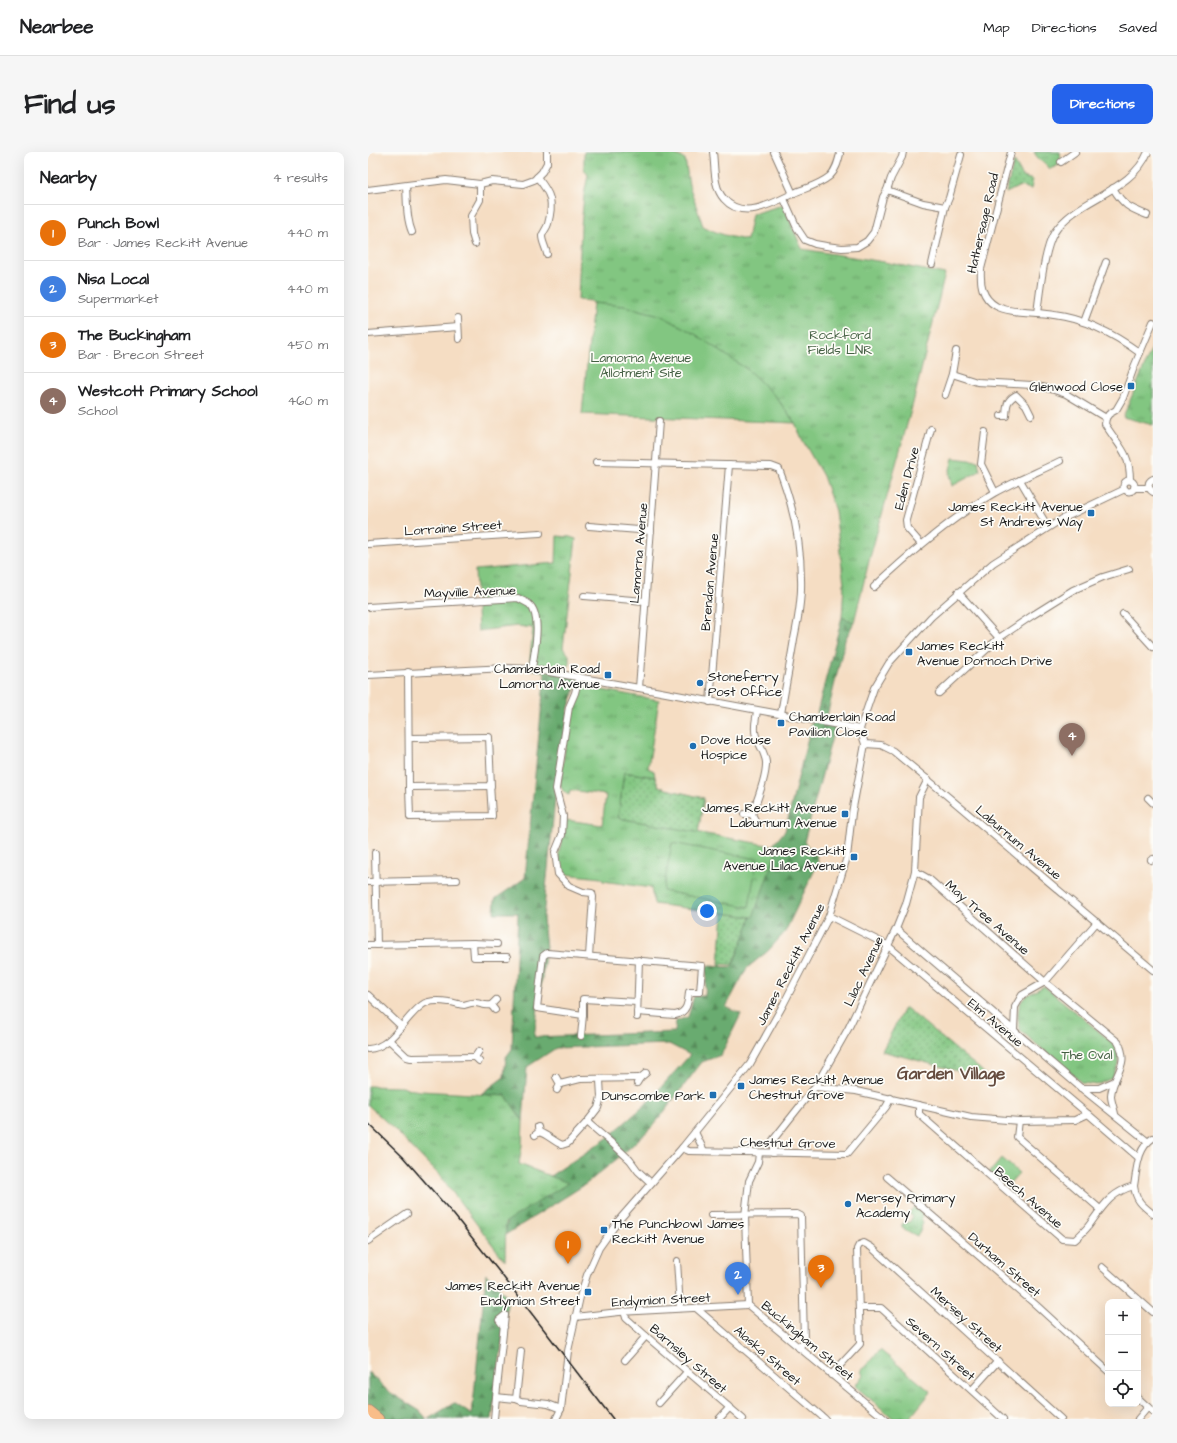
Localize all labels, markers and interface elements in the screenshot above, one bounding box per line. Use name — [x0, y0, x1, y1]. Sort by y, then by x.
text: Nearbee — [20, 14, 94, 41]
text: Map — [983, 18, 1010, 38]
text: Directions — [1032, 18, 1097, 38]
text: Saved — [1119, 18, 1157, 38]
button: Directions — [1052, 84, 1153, 124]
text: Find us — [24, 85, 115, 124]
text: Nearby — [40, 166, 97, 190]
text: 4 results — [273, 169, 328, 187]
street label: Hathersage Road — [963, 171, 1004, 275]
text: Punch Bowl — [78, 213, 159, 234]
text: 1 — [52, 224, 54, 242]
text: 440 m — [287, 224, 328, 242]
text: Bar · James Reckitt Avenue — [78, 234, 248, 252]
text: Nisa Local — [78, 269, 149, 290]
text: 2 — [49, 280, 57, 298]
text: 440 m — [287, 280, 328, 298]
text: Supermarket — [78, 290, 159, 308]
text: The Buckingham — [78, 325, 190, 346]
park label: Rockford Fields LNR — [808, 326, 872, 359]
text: 3 — [50, 336, 56, 354]
text: 450 m — [286, 336, 328, 354]
text: Bar · Brecon Street — [78, 346, 204, 364]
park label: Lamorna Avenue Allotment Site — [591, 349, 691, 382]
place label: Glenwood Close — [1029, 378, 1123, 396]
text: Westcott Primary School — [78, 381, 258, 402]
marker: Glenwood Close — [1126, 381, 1136, 391]
text: 4 — [49, 392, 57, 410]
text: 460 m — [287, 392, 328, 410]
text: School — [78, 402, 118, 420]
street label: Eden Drive — [890, 445, 924, 512]
place label: James Reckitt Avenue St Andrews Way — [948, 498, 1083, 532]
street label: Lamorna Avenue — [626, 502, 652, 604]
marker: James Reckitt Avenue St Andrews Way — [1086, 508, 1096, 518]
street label: Lorraine Street — [404, 516, 503, 540]
street label: Brendon Avenue — [697, 533, 723, 632]
street label: Mayville Avenue — [424, 581, 516, 604]
place label: James Reckitt Avenue Dornoch Drive — [917, 637, 1052, 670]
marker: James Reckitt Avenue Dornoch Drive — [904, 647, 914, 657]
place label: Chamberlain Road Lamorna Avenue — [494, 660, 600, 693]
place label: Stoneferry Post Office — [708, 668, 782, 701]
marker: Chamberlain Road Lamorna Avenue — [603, 670, 613, 680]
marker: Stoneferry Post Office — [695, 678, 705, 688]
place label: Chamberlain Road Pavilion Close — [789, 708, 895, 741]
marker: Chamberlain Road Pavilion Close — [776, 718, 786, 728]
pin: 4 — [1059, 723, 1085, 756]
place label: Dove House Hospice — [701, 731, 771, 764]
marker: Dove House Hospice — [688, 741, 698, 751]
place label: James Reckitt Avenue Laburnum Avenue — [702, 799, 837, 832]
street label: Laburnum Avenue — [971, 801, 1065, 884]
marker: James Reckitt Avenue Laburnum Avenue — [840, 809, 850, 819]
place label: James Reckitt Avenue Lilac Avenue — [723, 842, 847, 875]
marker: James Reckitt Avenue Lilac Avenue — [849, 852, 859, 862]
street label: May Tree Avenue — [941, 876, 1033, 960]
street label: James Reckitt Avenue — [752, 900, 830, 1029]
your location — [697, 901, 717, 921]
street label: Lilac Avenue — [840, 933, 888, 1009]
street label: Elm Avenue — [964, 994, 1027, 1051]
park label: The Oval — [1062, 1046, 1112, 1064]
district label: Garden Village — [897, 1062, 1005, 1087]
place label: James Reckitt Avenue Chestnut Grove — [749, 1071, 884, 1104]
marker: James Reckitt Avenue Chestnut Grove — [736, 1081, 746, 1091]
place label: Dunscombe Park — [602, 1087, 705, 1105]
marker: Dunscombe Park — [708, 1090, 718, 1100]
street label: Chestnut Grove — [740, 1133, 836, 1153]
street label: Beech Avenue — [990, 1163, 1066, 1233]
place label: Mersey Primary Academy — [856, 1189, 955, 1223]
marker: Mersey Primary Academy — [843, 1199, 853, 1209]
place label: The Punchbowl James Reckitt Avenue — [612, 1215, 745, 1248]
marker: The Punchbowl James Reckitt Avenue — [599, 1225, 609, 1235]
street label: Durham Street — [964, 1228, 1045, 1302]
pin: 1 — [555, 1231, 581, 1264]
pin: 3 — [808, 1255, 834, 1288]
pin: 2 — [725, 1262, 751, 1295]
place label: James Reckitt Avenue Endymion Street — [445, 1277, 581, 1311]
street label: Mersey Street — [926, 1283, 1007, 1358]
marker: James Reckitt Avenue Endymion Street — [583, 1287, 593, 1297]
street label: Endymion Street — [611, 1288, 712, 1313]
street label: Buckingham Street — [757, 1297, 858, 1386]
map controls — [1105, 1299, 1141, 1407]
button: + — [1105, 1299, 1141, 1335]
street label: Severn Street — [902, 1313, 980, 1385]
street label: Barnsley Street — [645, 1320, 732, 1399]
street label: Alaska Street — [730, 1322, 805, 1390]
button: − — [1105, 1335, 1141, 1371]
button: locate — [1105, 1371, 1141, 1407]

